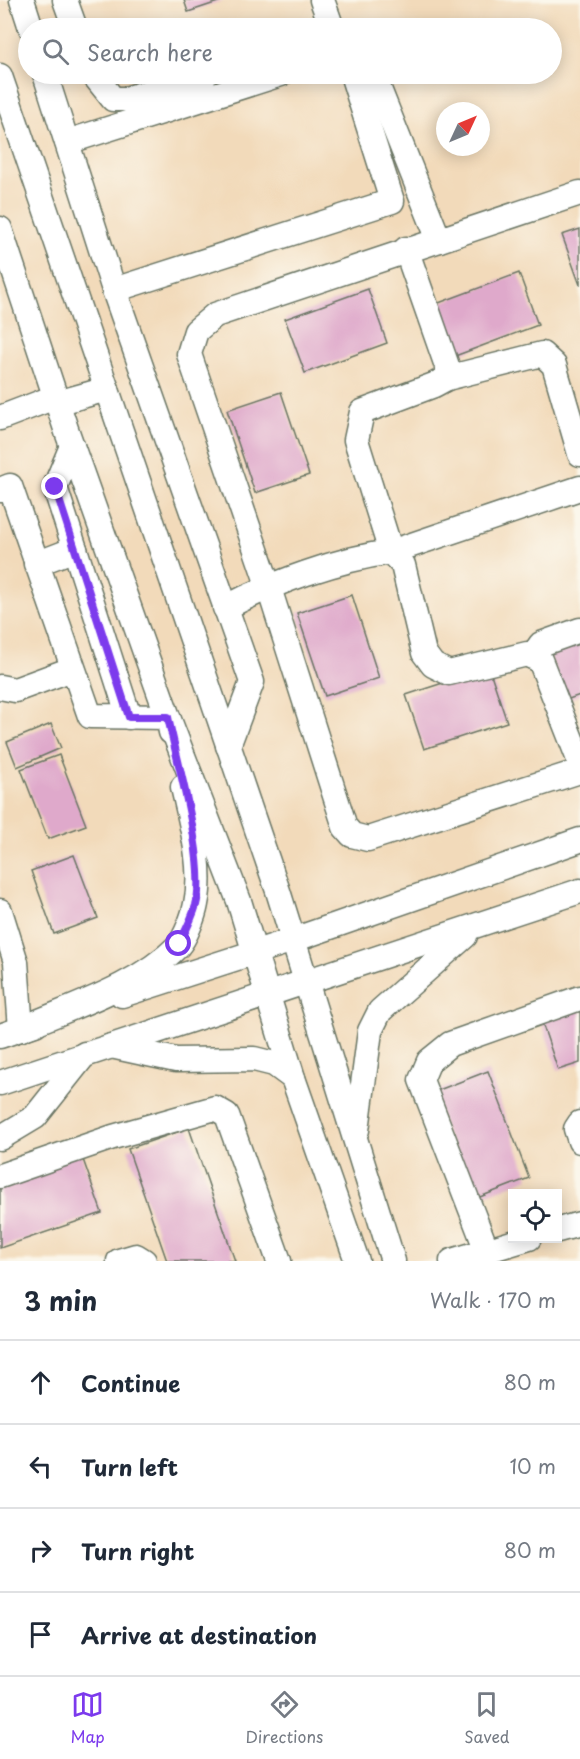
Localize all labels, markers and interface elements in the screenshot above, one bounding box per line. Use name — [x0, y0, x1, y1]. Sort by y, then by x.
search box — [18, 18, 562, 84]
icon: search — [39, 35, 72, 68]
text: Search here — [87, 35, 213, 68]
north arrow — [436, 102, 490, 156]
route end — [41, 473, 67, 499]
route start — [165, 930, 191, 956]
map controls — [508, 1189, 562, 1243]
button: locate — [508, 1189, 562, 1243]
text: 3 min — [24, 1281, 97, 1320]
text: Walk · 170 m — [430, 1285, 556, 1315]
icon: ahead — [24, 1366, 57, 1399]
text: Continue — [81, 1366, 180, 1399]
text: 80 m — [504, 1367, 556, 1397]
icon: left — [24, 1450, 57, 1483]
text: Turn left — [81, 1450, 178, 1483]
text: 10 m — [509, 1451, 556, 1481]
icon: right — [24, 1534, 57, 1567]
text: Turn right — [81, 1534, 194, 1567]
text: 80 m — [504, 1535, 556, 1565]
icon: arrive — [24, 1618, 57, 1651]
text: Arrive at destination — [81, 1618, 317, 1651]
tab: Map — [70, 1688, 105, 1748]
tab: Directions — [245, 1688, 323, 1748]
tab: Saved — [464, 1688, 510, 1748]

